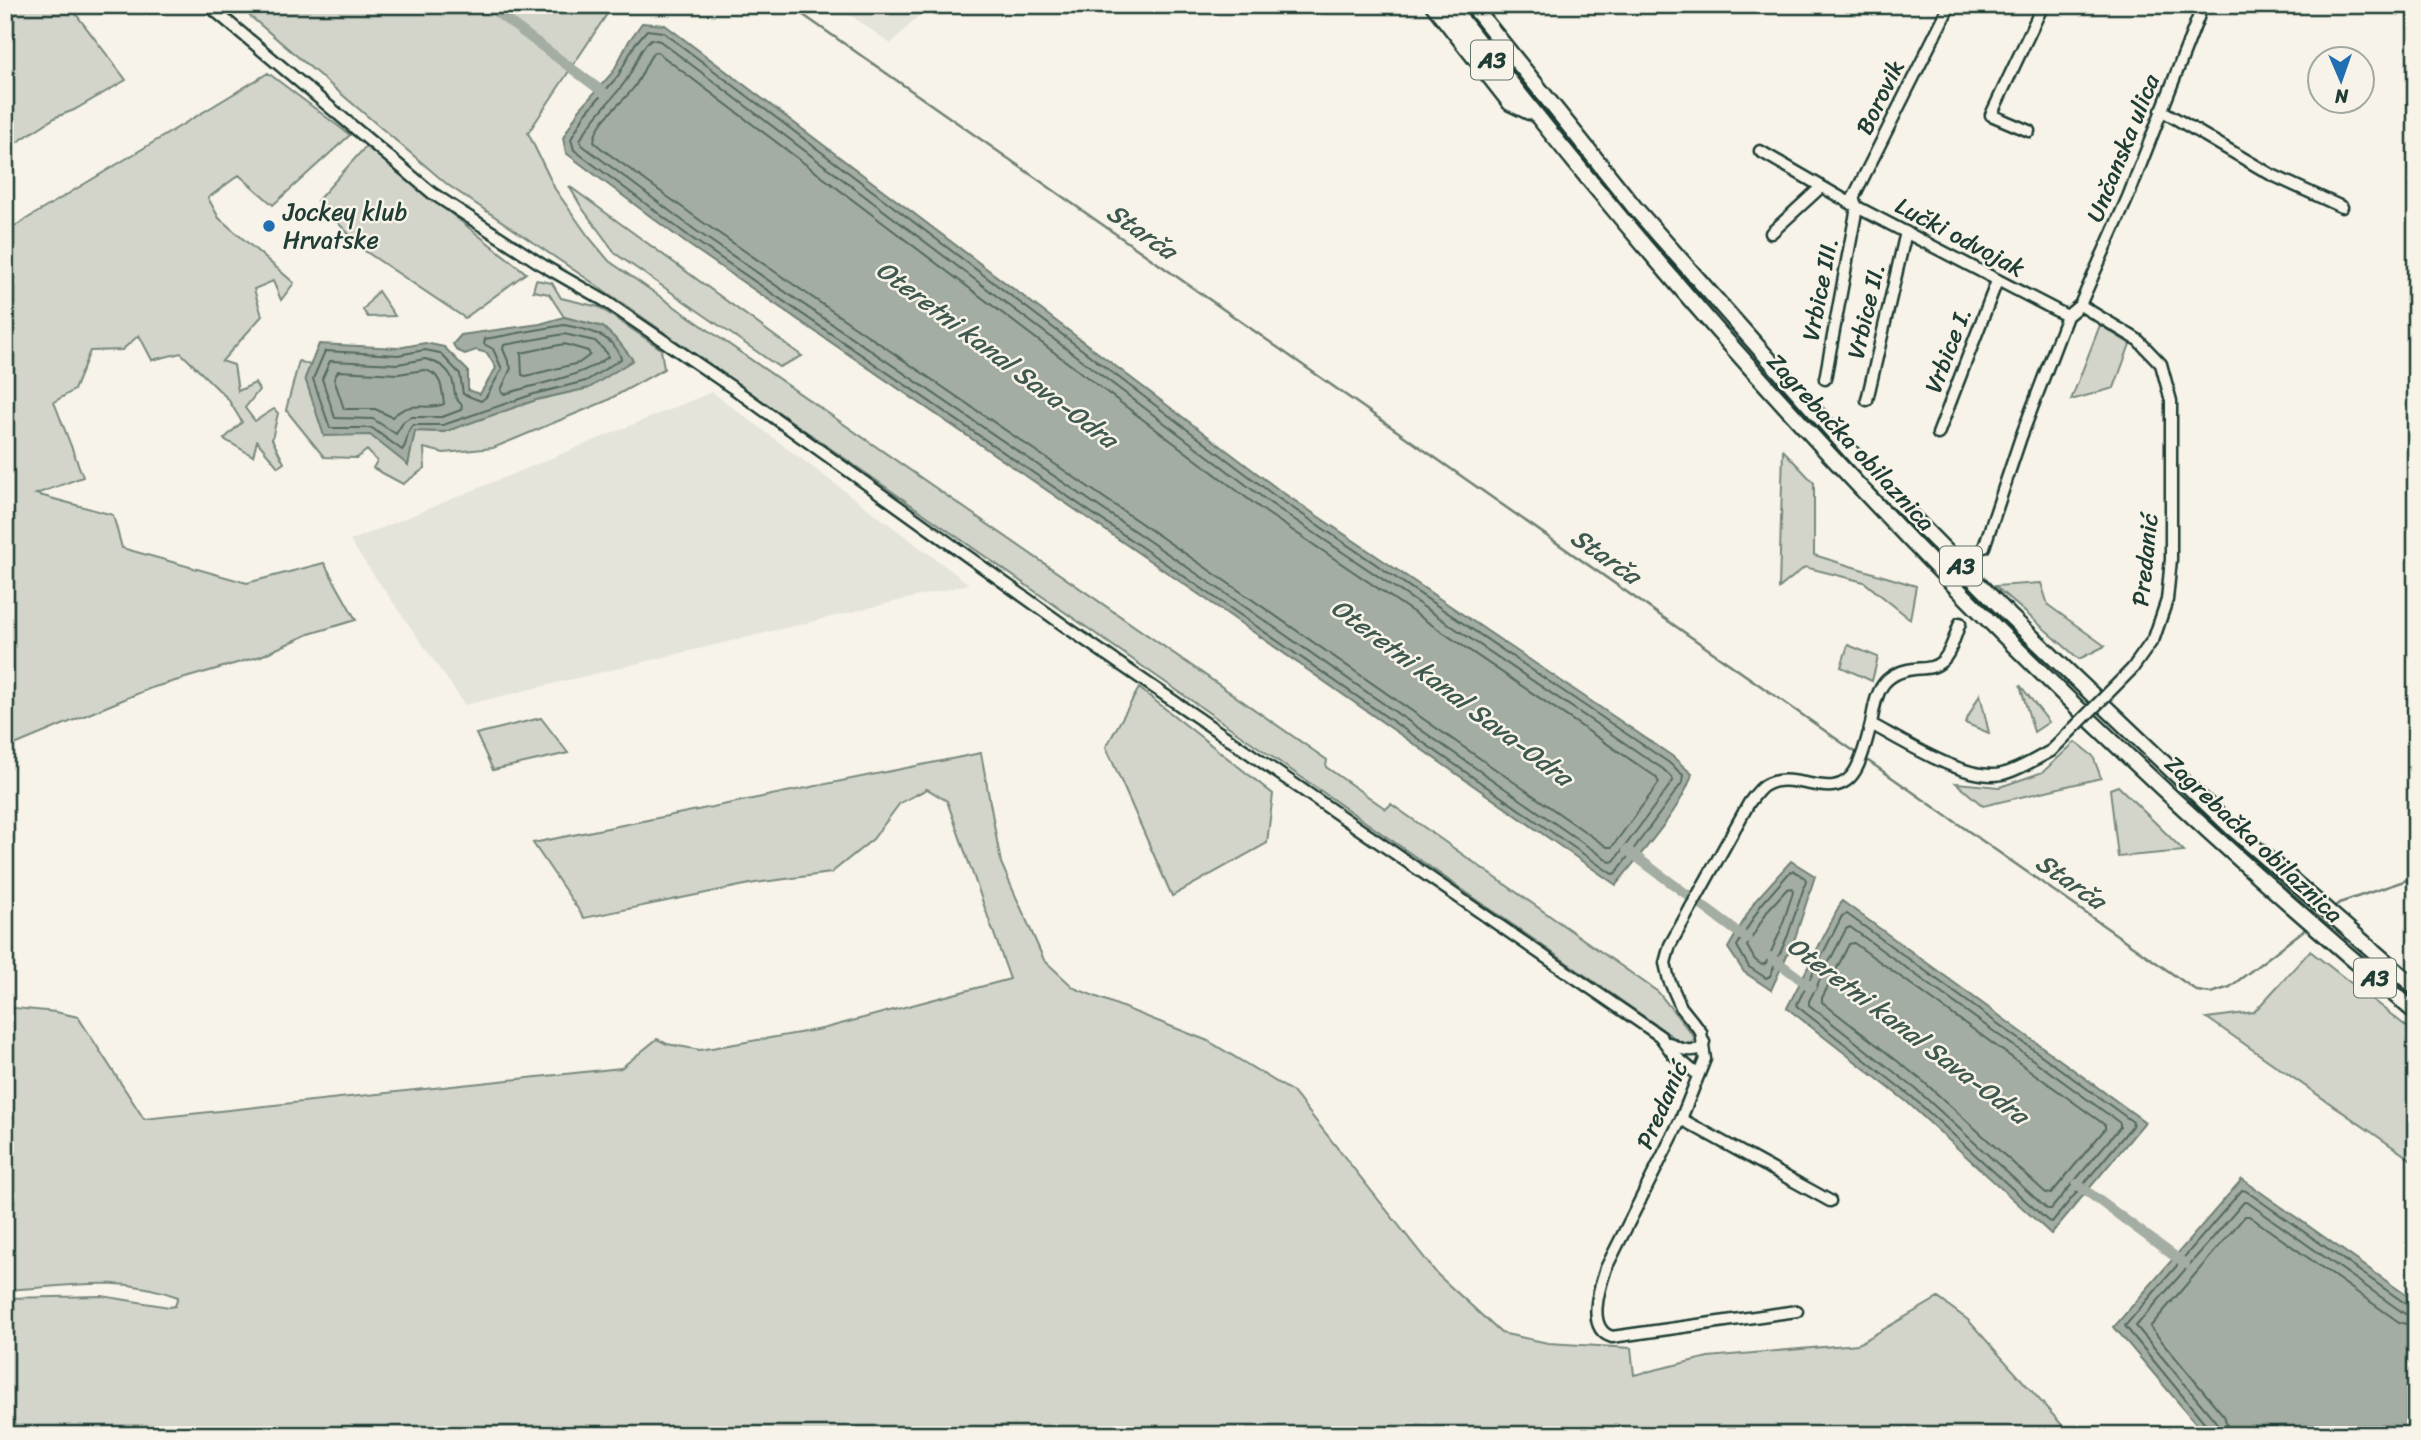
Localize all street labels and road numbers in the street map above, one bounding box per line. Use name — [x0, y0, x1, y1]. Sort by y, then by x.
road number: A3 — [1471, 40, 1513, 80]
street label: Borovik — [1844, 52, 1916, 142]
street label: Unčanska ulica — [2074, 66, 2172, 229]
street label: Lučki odvojak — [1887, 185, 2033, 289]
street label: Vrbice III. — [1789, 234, 1851, 344]
street label: Vrbice II. — [1835, 259, 1897, 363]
street label: Vrbice I. — [1912, 301, 1984, 399]
street label: Zagrebačka obilaznica — [1756, 343, 1946, 541]
street label: Predanić — [2119, 510, 2171, 608]
road number: A3 — [1940, 546, 1982, 586]
street label: Zagrebačka obilaznica — [2155, 744, 2353, 934]
road number: A3 — [2354, 959, 2396, 998]
street label: Predanić — [1624, 1052, 1701, 1156]

